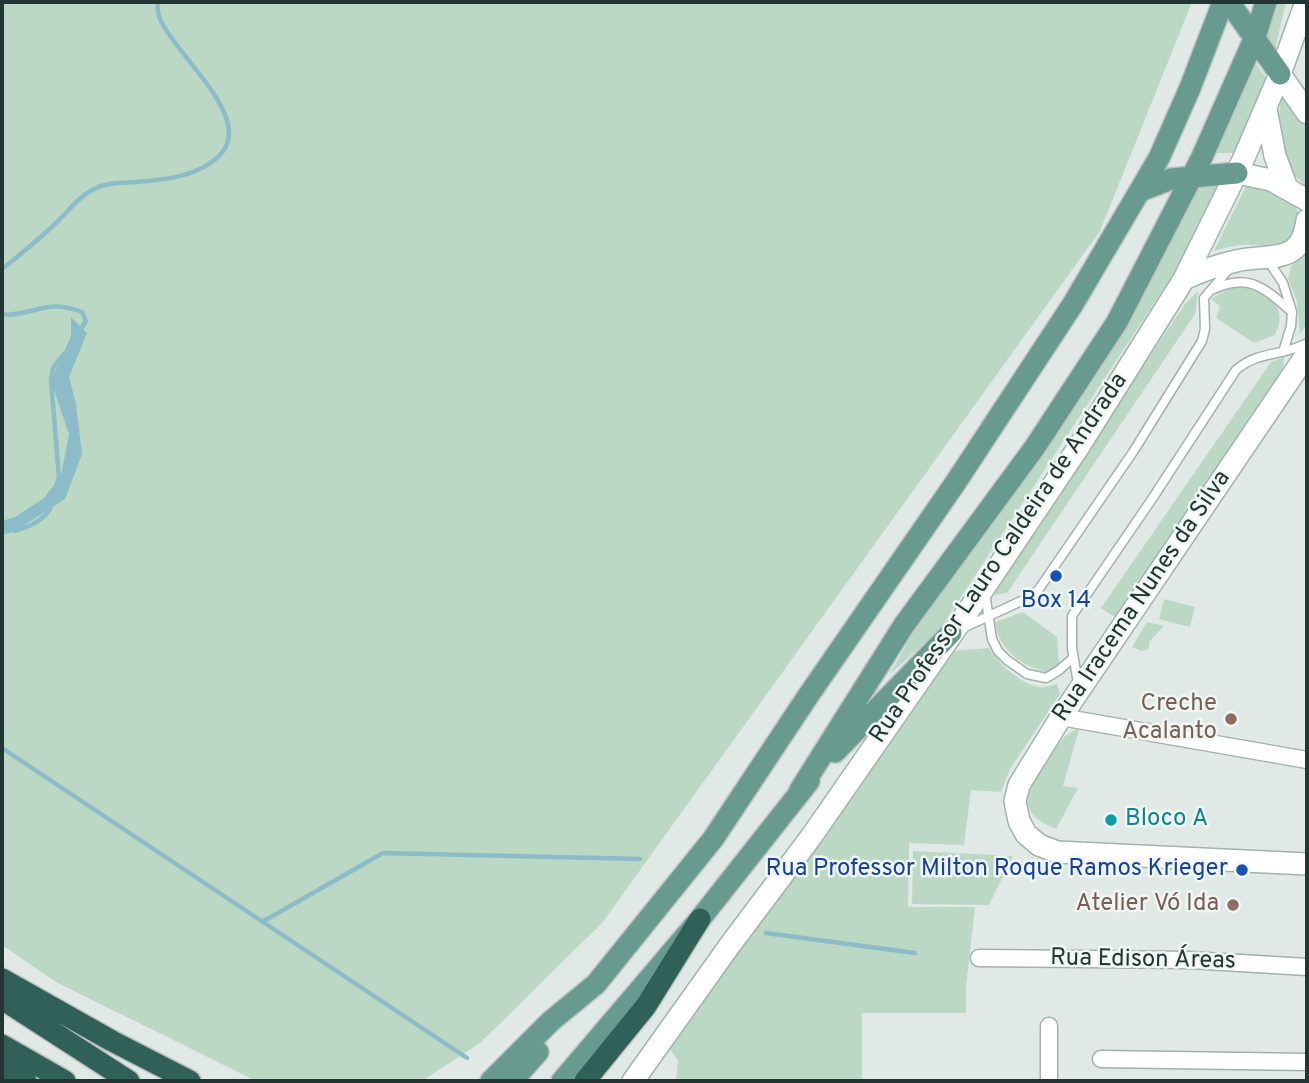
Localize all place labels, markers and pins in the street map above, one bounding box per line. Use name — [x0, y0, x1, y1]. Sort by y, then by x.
marker: Box 14 — [1048, 568, 1064, 584]
place label: Box 14 — [1021, 588, 1091, 616]
place label: Creche Acalanto — [1122, 691, 1217, 747]
marker: Creche Acalanto — [1223, 711, 1239, 727]
place label: Bloco A — [1125, 806, 1208, 834]
marker: Bloco A — [1103, 812, 1119, 828]
place label: Rua Professor Milton Roque Ramos Krieger — [766, 856, 1228, 884]
marker: Rua Professor Milton Roque Ramos Krieger — [1234, 862, 1250, 878]
place label: Atelier Vó Ida — [1075, 891, 1219, 919]
marker: Atelier Vó Ida — [1225, 897, 1241, 913]

